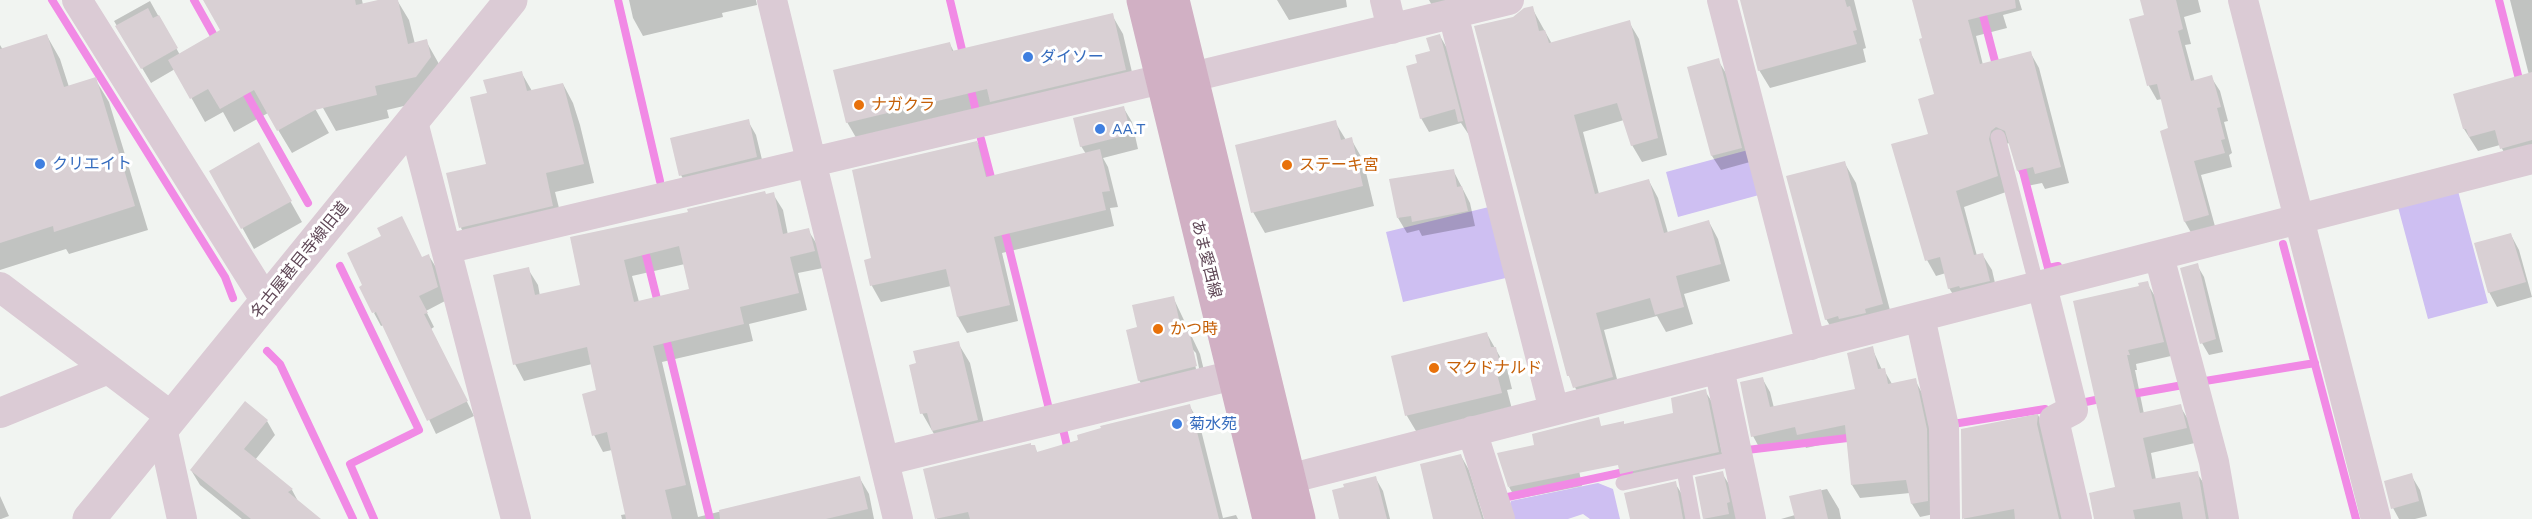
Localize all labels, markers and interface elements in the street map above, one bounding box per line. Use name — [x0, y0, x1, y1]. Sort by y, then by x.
place label: ダイソー — [1040, 47, 1104, 67]
marker: ダイソー — [1021, 50, 1035, 64]
place label: ナガクラ — [871, 95, 935, 115]
marker: ナガクラ — [852, 98, 866, 112]
place label: AA.T — [1112, 119, 1146, 139]
marker: AA.T — [1093, 122, 1107, 136]
place label: クリエイト — [52, 154, 132, 174]
place label: ステーキ宮 — [1299, 155, 1379, 175]
marker: クリエイト — [33, 157, 47, 171]
marker: ステーキ宮 — [1280, 158, 1294, 172]
street label: 名古屋甚目寺線旧道 — [247, 198, 353, 322]
street label: あま愛西線 — [1187, 218, 1225, 300]
place label: かつ時 — [1170, 319, 1218, 339]
marker: かつ時 — [1151, 322, 1165, 336]
place label: マクドナルド — [1446, 358, 1542, 378]
marker: マクドナルド — [1427, 361, 1441, 375]
place label: 菊水苑 — [1189, 414, 1237, 434]
marker: 菊水苑 — [1170, 417, 1184, 431]

